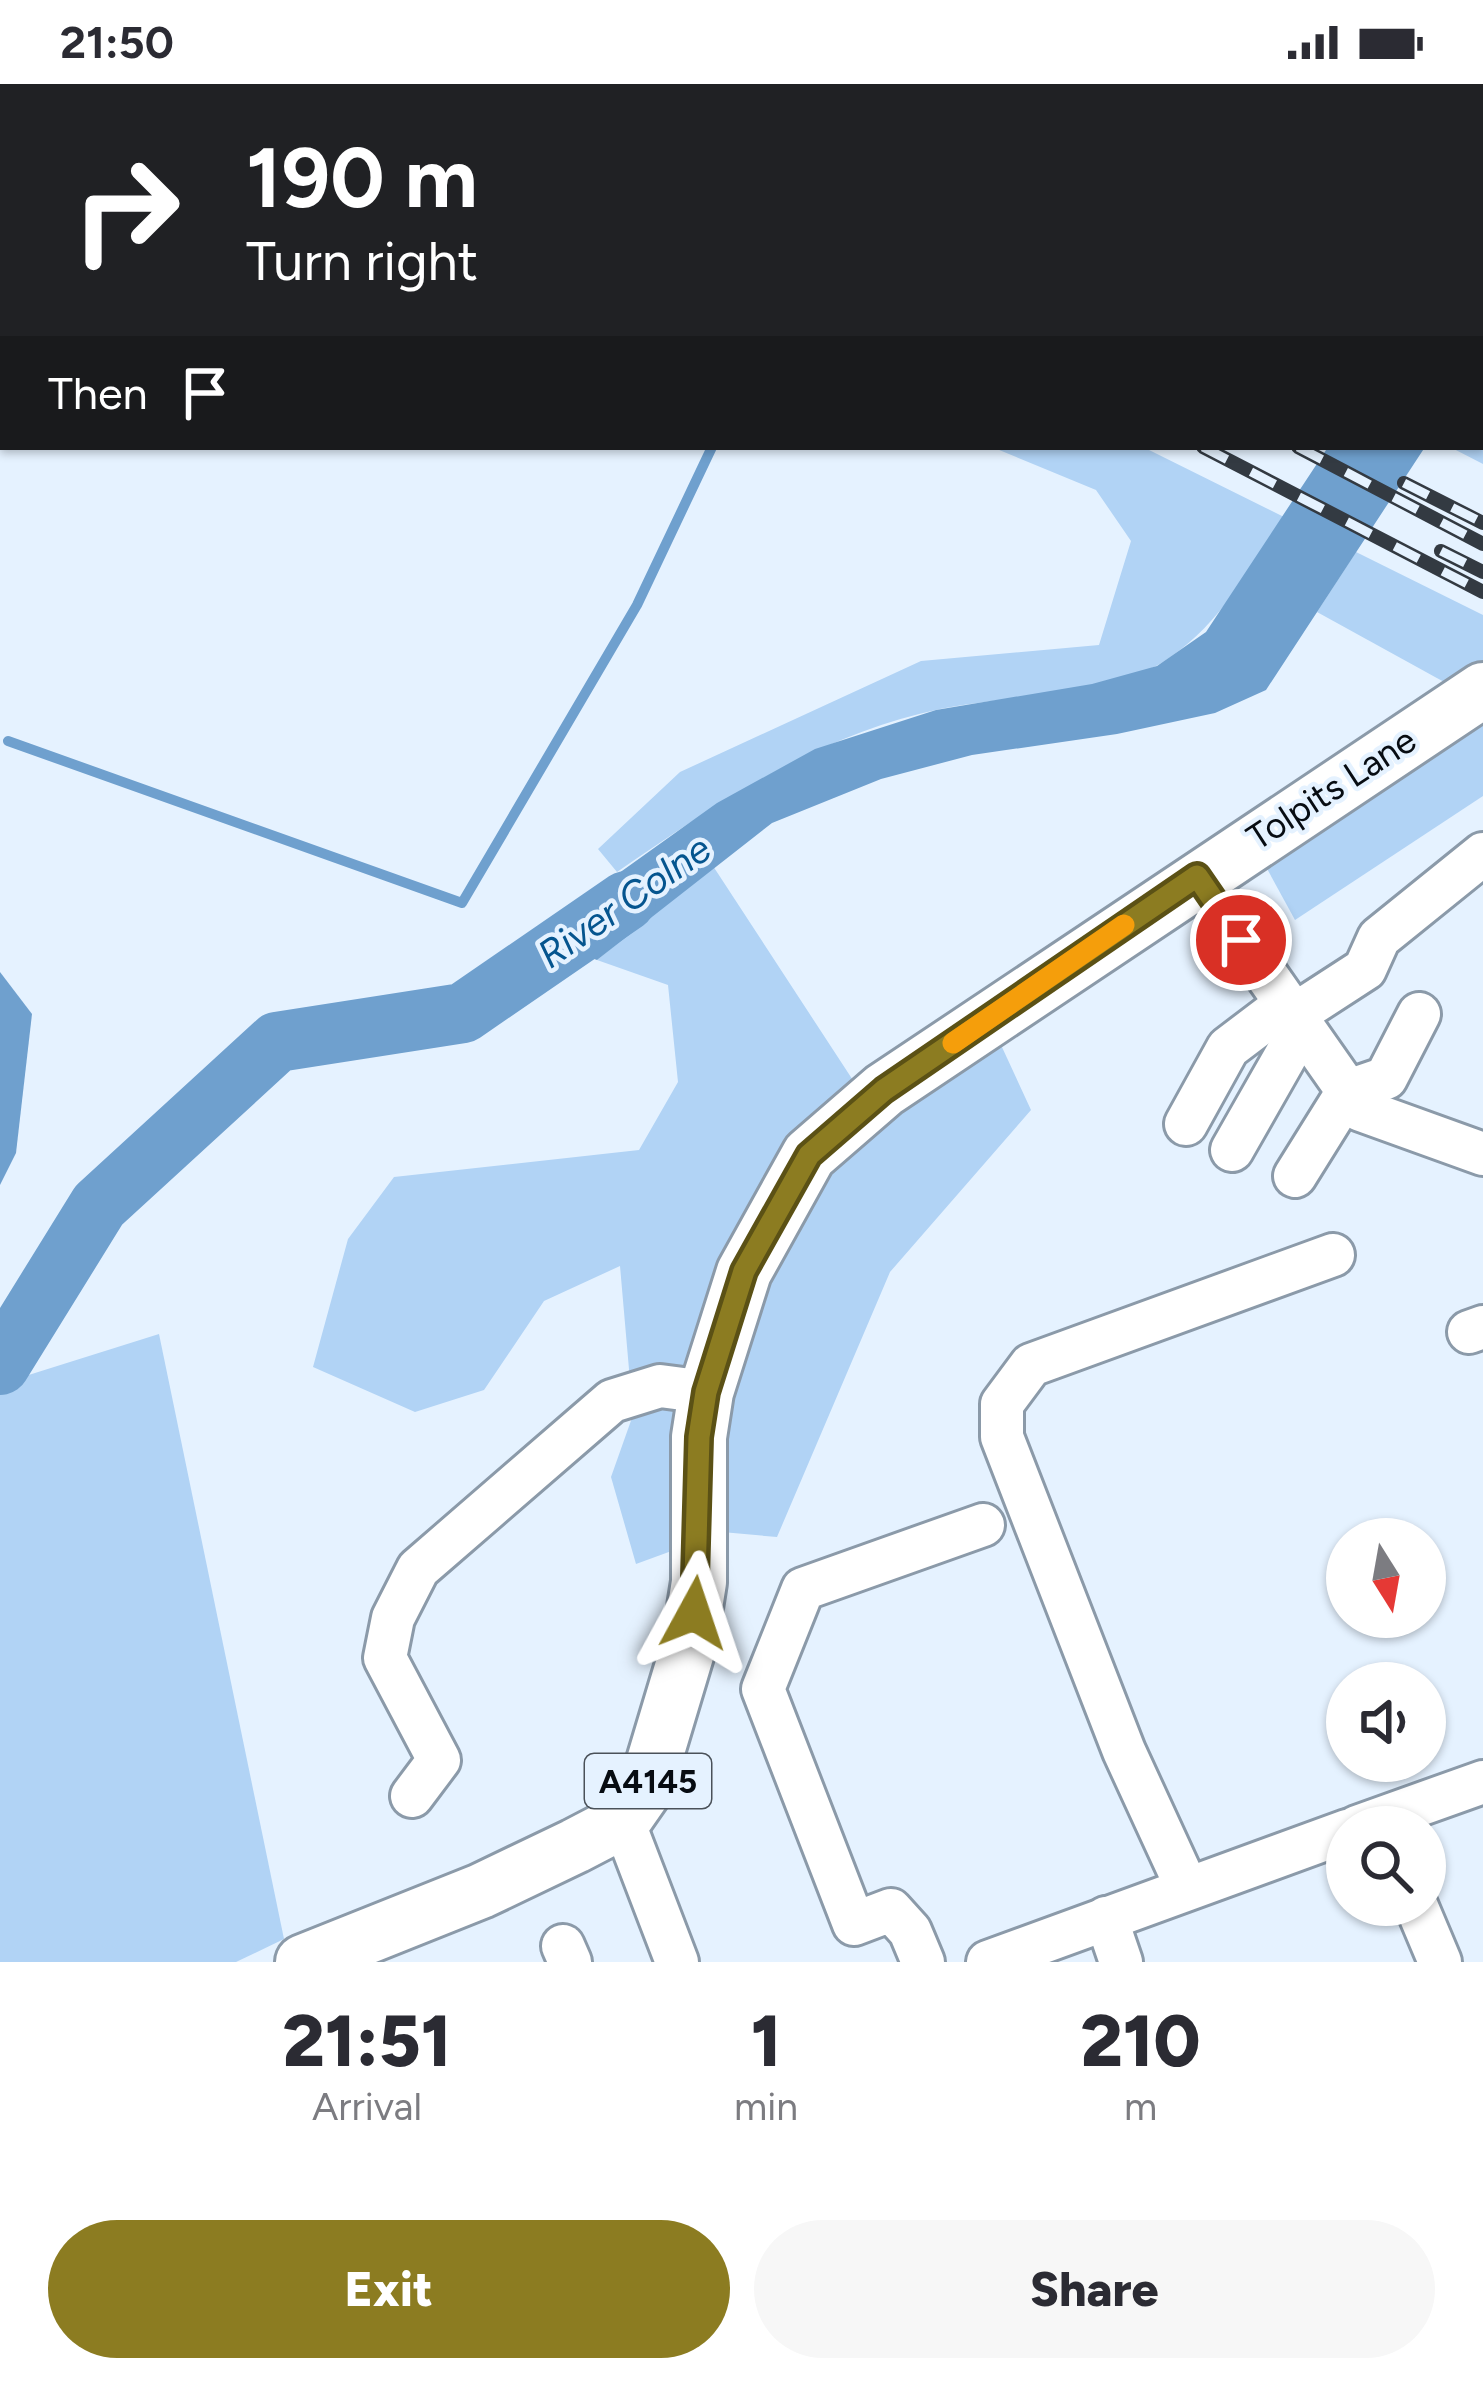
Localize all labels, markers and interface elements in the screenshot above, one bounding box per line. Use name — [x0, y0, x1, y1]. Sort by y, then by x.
text: 21:50 — [60, 15, 174, 69]
text: 190 m — [246, 127, 478, 228]
icon: right — [48, 132, 204, 288]
text: Turn right — [246, 229, 478, 294]
icon: arrive — [172, 360, 238, 426]
text: Then — [48, 366, 148, 420]
street label: Tolpits Lane — [1239, 718, 1424, 859]
water label: River Colne — [529, 825, 720, 978]
pin — [1190, 889, 1292, 991]
icon: arrive — [1208, 907, 1274, 973]
north arrow — [1326, 1518, 1446, 1638]
map controls — [1326, 1518, 1446, 1926]
position arrow — [631, 1550, 757, 1676]
button: sound — [1326, 1662, 1446, 1782]
road number: A4145 — [585, 1754, 711, 1808]
button: search — [1326, 1806, 1446, 1926]
text: 21:51 — [282, 1998, 452, 2084]
text: 1 — [751, 1998, 781, 2084]
text: 210 — [1081, 1998, 1200, 2084]
text: Arrival — [312, 2083, 422, 2130]
text: min — [734, 2083, 798, 2130]
text: m — [1124, 2083, 1157, 2130]
button: Exit — [48, 2220, 730, 2358]
button: Share — [754, 2220, 1435, 2358]

